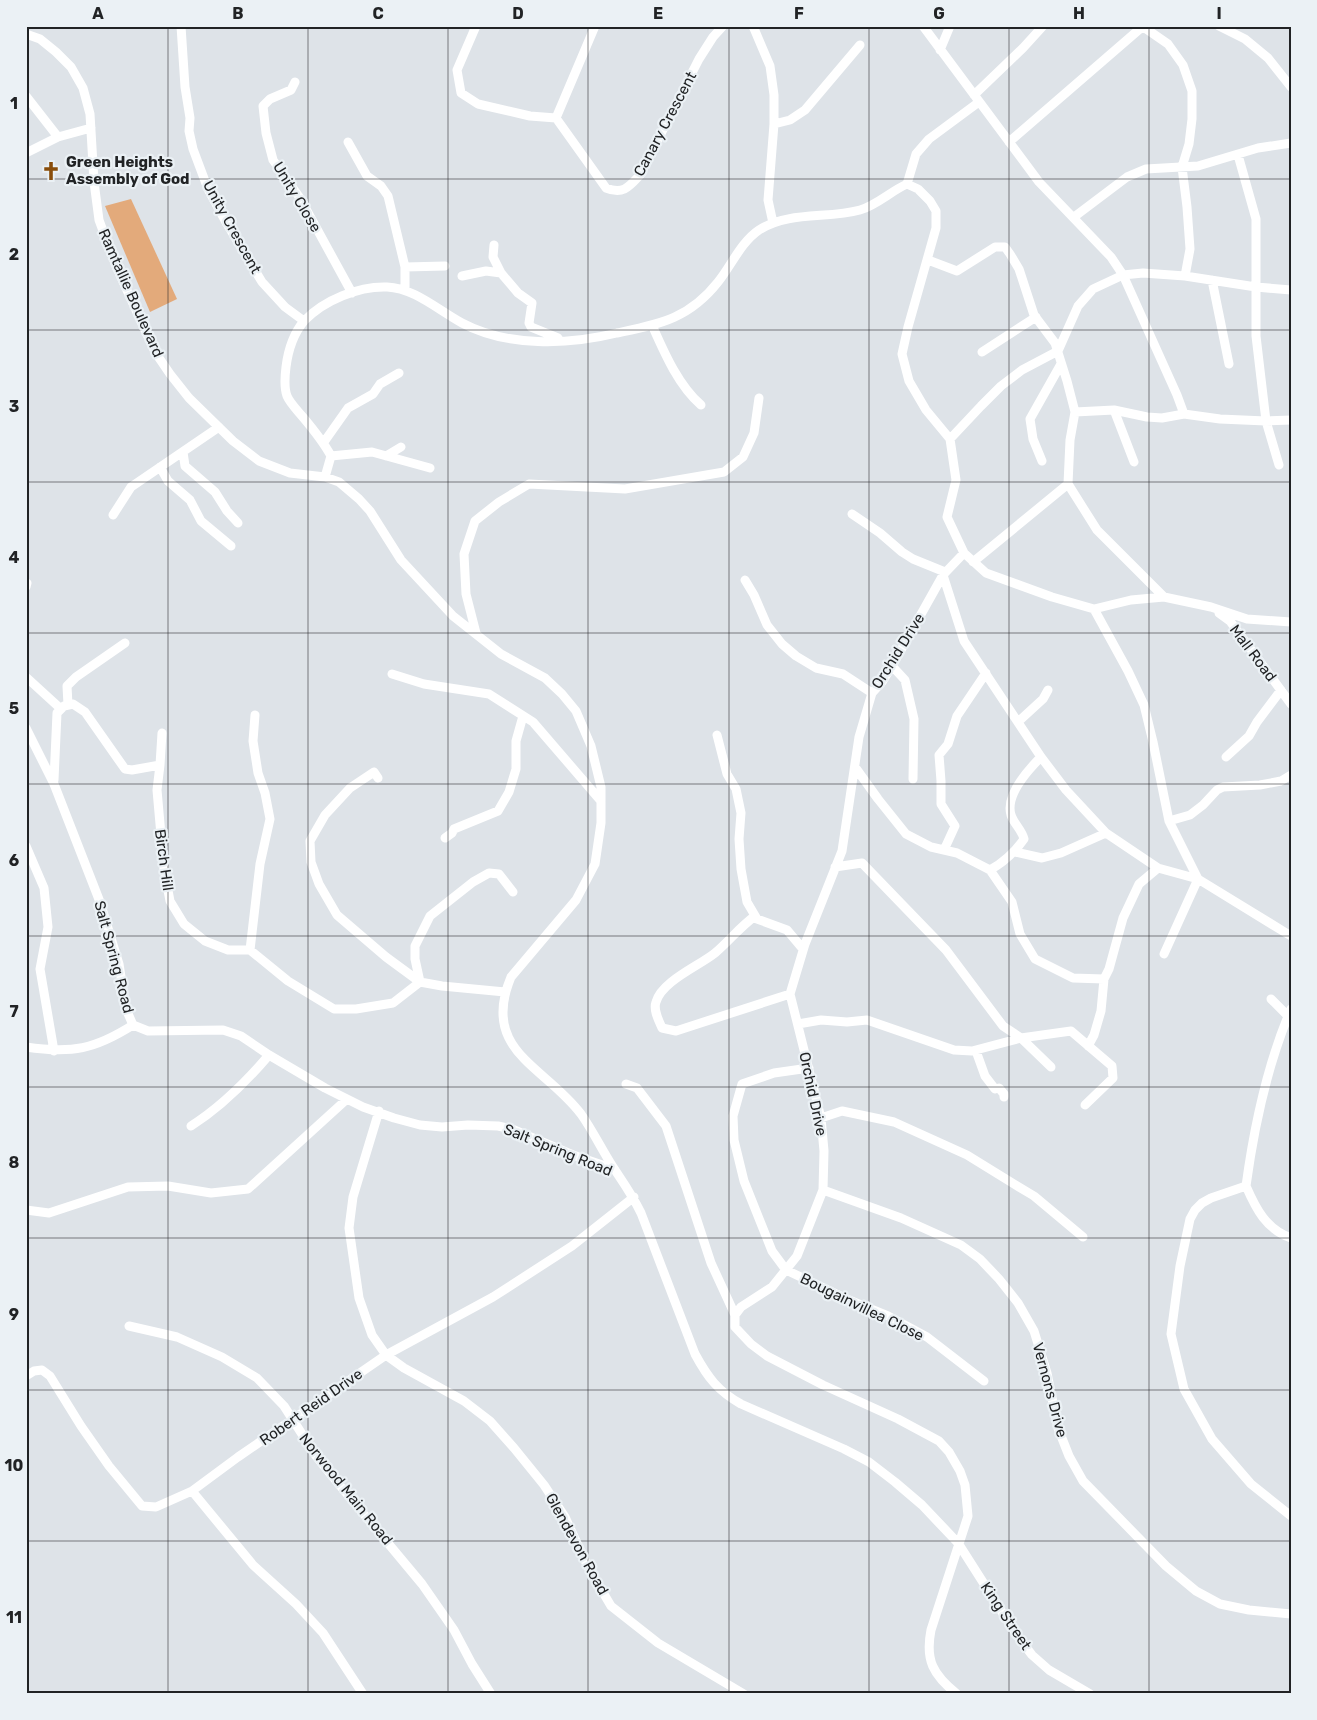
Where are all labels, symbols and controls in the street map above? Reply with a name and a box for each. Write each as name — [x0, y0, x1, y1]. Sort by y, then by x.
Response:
text: A — [92, 4, 104, 23]
text: B — [232, 4, 244, 23]
text: C — [372, 4, 384, 23]
text: D — [512, 4, 524, 23]
text: E — [653, 4, 663, 23]
text: F — [794, 4, 804, 23]
text: G — [933, 4, 945, 23]
text: H — [1073, 4, 1085, 23]
text: I — [1216, 4, 1222, 23]
street label: Canary Crescent — [630, 68, 700, 179]
text: 1 — [10, 94, 18, 113]
place label: Green Heights Assembly of God — [66, 153, 190, 188]
street label: Unity Close — [269, 159, 325, 235]
church icon: Green Heights Assembly of God — [40, 160, 62, 182]
street label: Unity Crescent — [199, 177, 265, 277]
street label: Ramtallie Boulevard — [95, 226, 167, 360]
text: 2 — [9, 245, 19, 264]
text: 3 — [9, 397, 19, 416]
text: 4 — [9, 548, 20, 567]
street label: Orchid Drive — [868, 610, 928, 692]
street label: Mall Road — [1226, 621, 1280, 685]
text: 5 — [9, 699, 19, 718]
street label: Birch Hill — [151, 828, 177, 892]
text: 6 — [9, 851, 19, 870]
street label: Salt Spring Road — [90, 899, 138, 1015]
text: 7 — [9, 1002, 19, 1021]
street label: Orchid Drive — [795, 1050, 831, 1138]
street label: Salt Spring Road — [501, 1120, 615, 1180]
text: 8 — [9, 1153, 20, 1172]
street label: Bougainvillea Close — [797, 1269, 927, 1345]
text: 9 — [9, 1305, 19, 1324]
street label: Vernons Drive — [1029, 1341, 1071, 1439]
street label: Robert Reid Drive — [256, 1365, 366, 1449]
street label: Norwood Main Road — [295, 1430, 397, 1548]
text: 10 — [5, 1456, 24, 1475]
street label: Glendevon Road — [542, 1490, 612, 1598]
street label: King Street — [977, 1579, 1035, 1653]
text: 11 — [6, 1608, 22, 1627]

